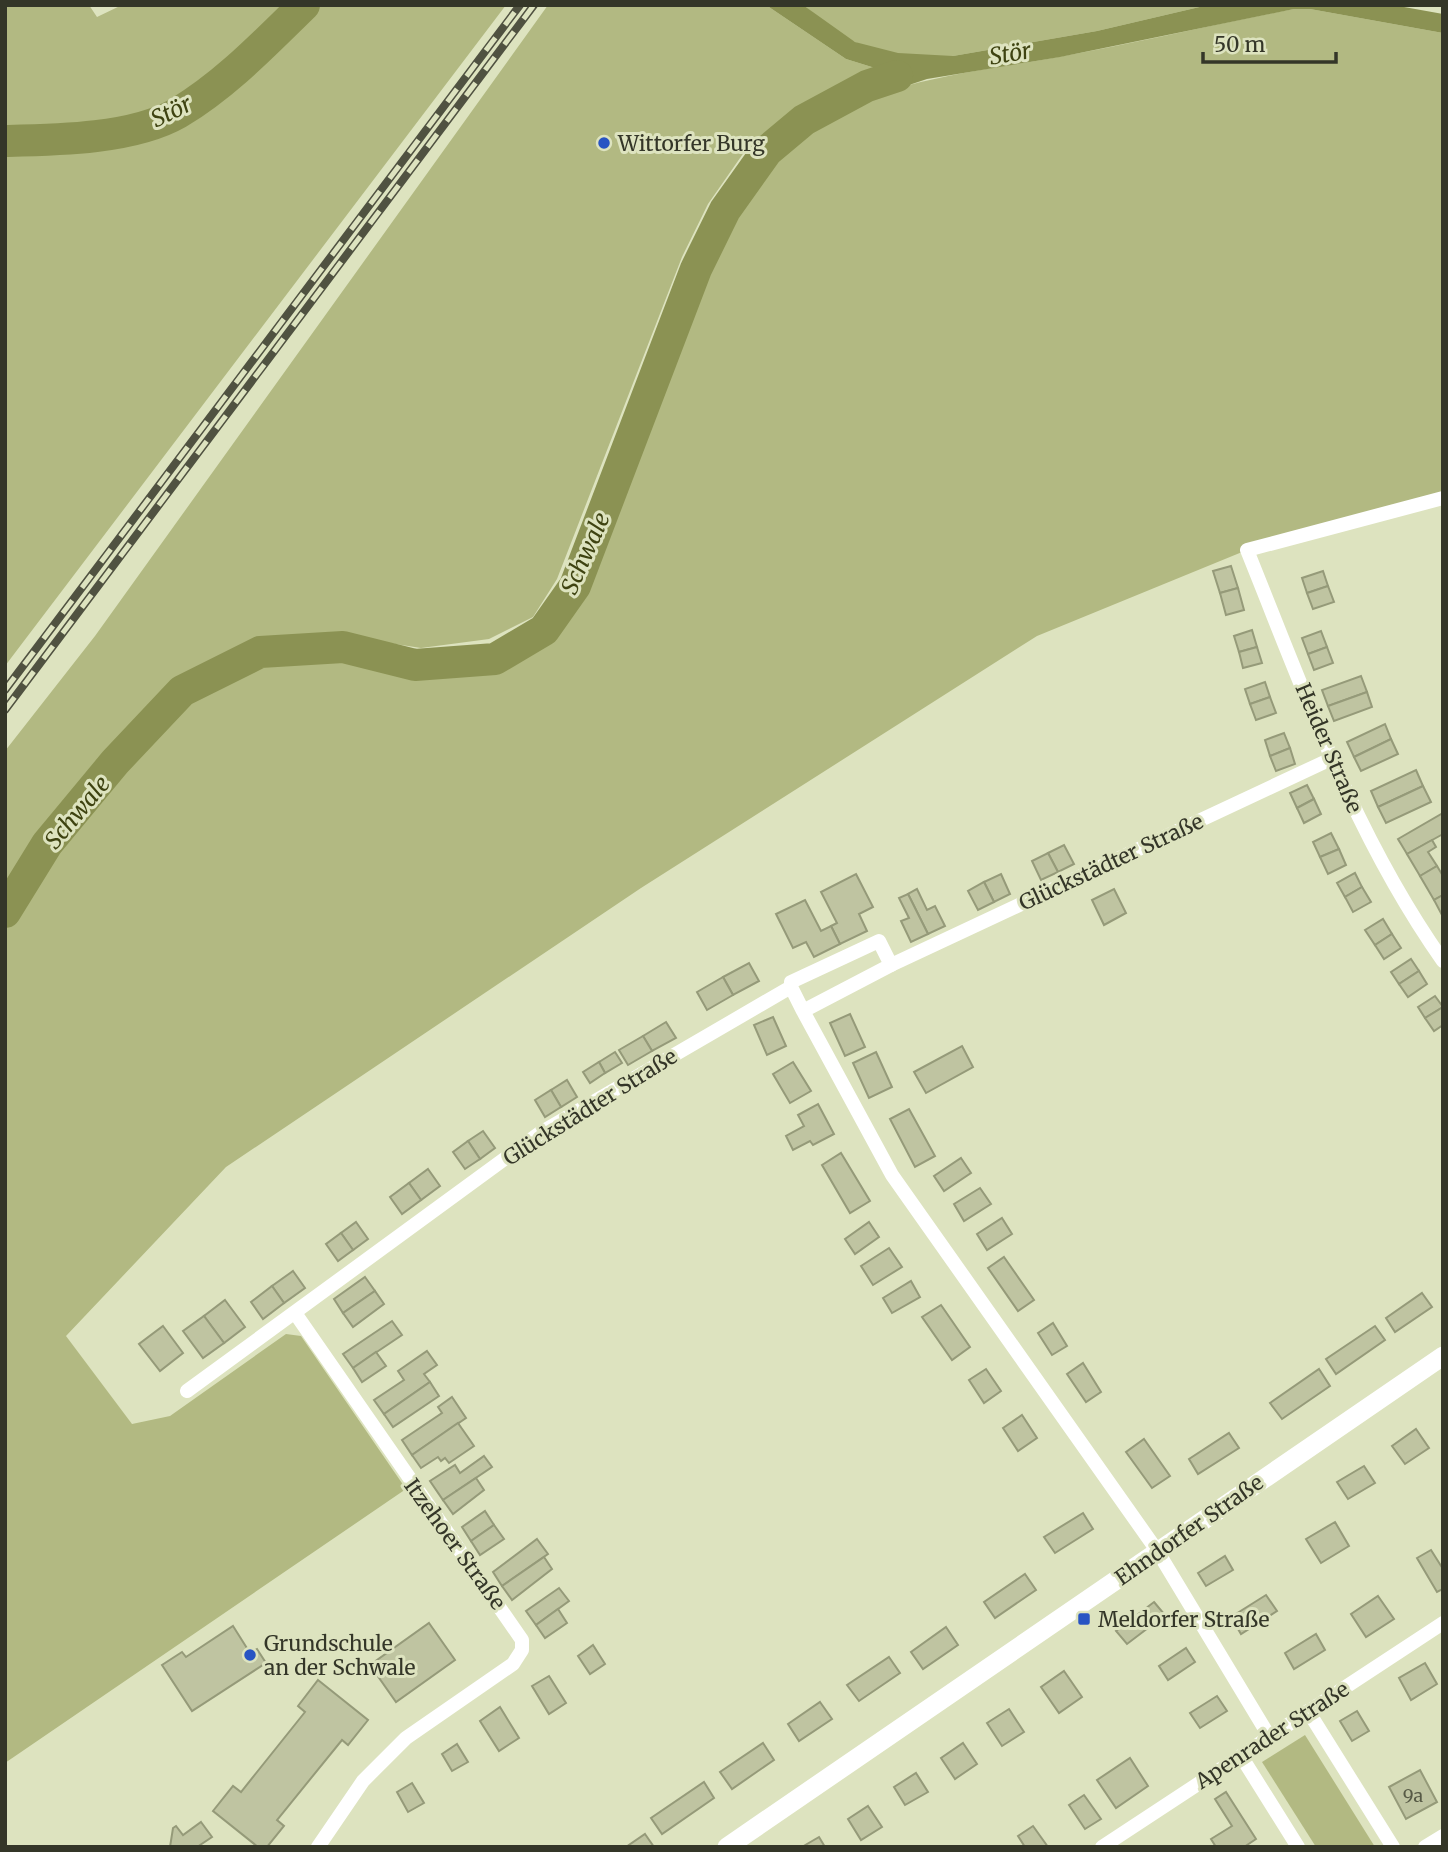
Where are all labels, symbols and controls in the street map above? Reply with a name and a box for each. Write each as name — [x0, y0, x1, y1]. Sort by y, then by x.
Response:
scale bar — [1203, 21, 1336, 65]
text: 50 m — [1214, 31, 1265, 58]
water label: Stör — [987, 35, 1034, 71]
water label: Stör — [146, 88, 197, 133]
place label: Wittorfer Burg — [617, 130, 765, 157]
marker: Wittorfer Burg — [596, 135, 612, 151]
water label: Schwale — [554, 508, 616, 598]
street label: Heider Straße — [1290, 679, 1368, 817]
water label: Schwale — [38, 770, 116, 854]
street label: Glückstädter Straße — [1015, 807, 1207, 917]
street label: Glückstädter Straße — [498, 1043, 682, 1171]
street label: Ehndorfer Straße — [1110, 1469, 1268, 1591]
street label: Itzehoer Straße — [398, 1473, 512, 1615]
place label: Meldorfer Straße — [1098, 1606, 1270, 1633]
marker: Meldorfer Straße — [1076, 1611, 1092, 1627]
place label: Grundschule an der Schwale — [264, 1630, 415, 1681]
marker: Grundschule an der Schwale — [242, 1647, 258, 1663]
street label: Apenrader Straße — [1189, 1675, 1354, 1795]
house number: 9a — [1403, 1784, 1424, 1807]

